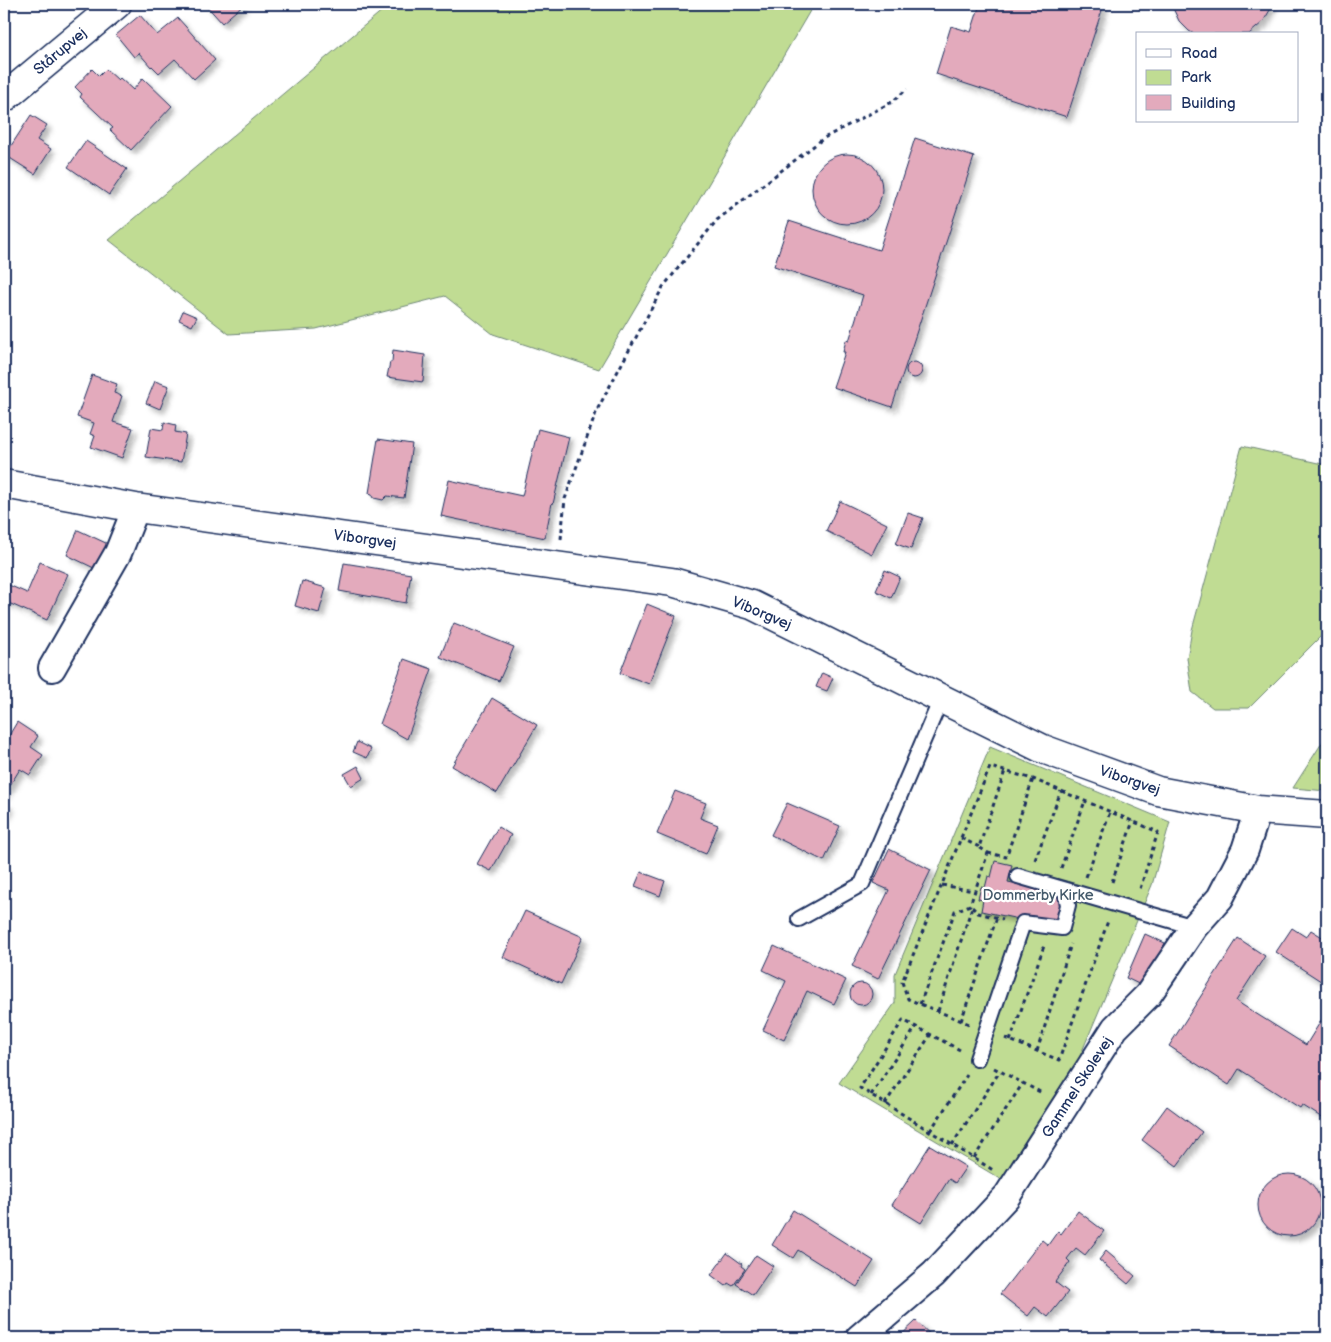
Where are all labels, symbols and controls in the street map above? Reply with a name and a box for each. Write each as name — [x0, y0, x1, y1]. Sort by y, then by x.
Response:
street label: Stårupvej — [30, 24, 91, 79]
legend — [1136, 32, 1298, 122]
text: Road — [1181, 44, 1217, 63]
text: Park — [1181, 68, 1212, 87]
text: Building — [1181, 94, 1236, 113]
street label: Viborgvej — [332, 526, 397, 553]
street label: Viborgvej — [729, 592, 795, 635]
street label: Viborgvej — [1097, 761, 1163, 800]
park label: Dommerby Kirke — [982, 886, 1094, 905]
street label: Gammel Skolevej — [1038, 1033, 1117, 1141]

